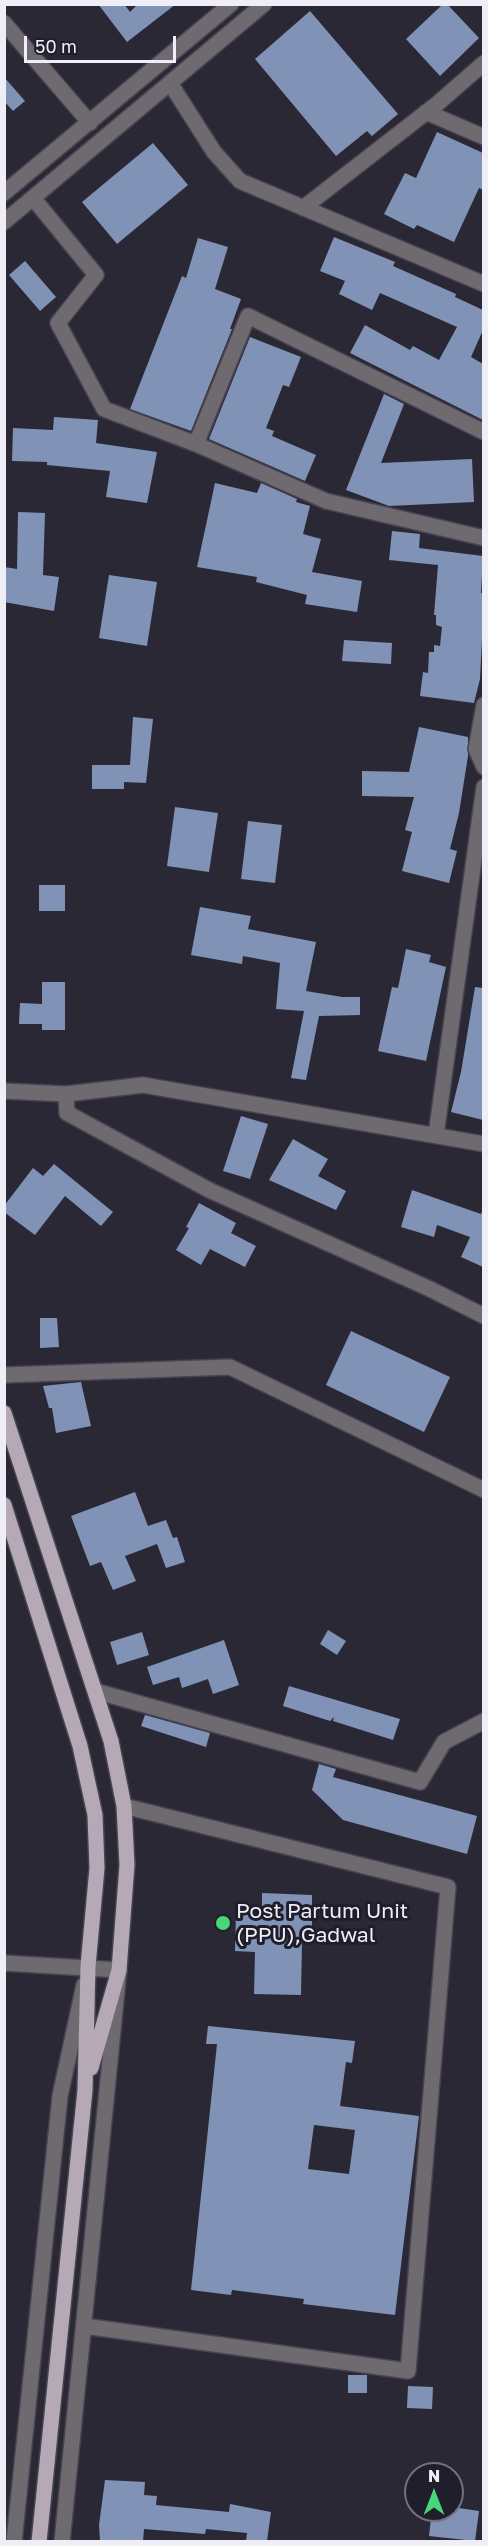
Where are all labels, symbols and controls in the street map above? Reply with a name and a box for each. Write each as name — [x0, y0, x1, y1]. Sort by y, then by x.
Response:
scale bar — [27, 24, 178, 62]
text: 50 m — [35, 35, 77, 57]
place label: Post Partum Unit (PPU),Gadwal — [236, 1898, 408, 1948]
marker: Post Partum Unit (PPU),Gadwal — [214, 1914, 232, 1932]
north arrow — [404, 2462, 464, 2522]
text: N — [428, 2466, 440, 2486]

